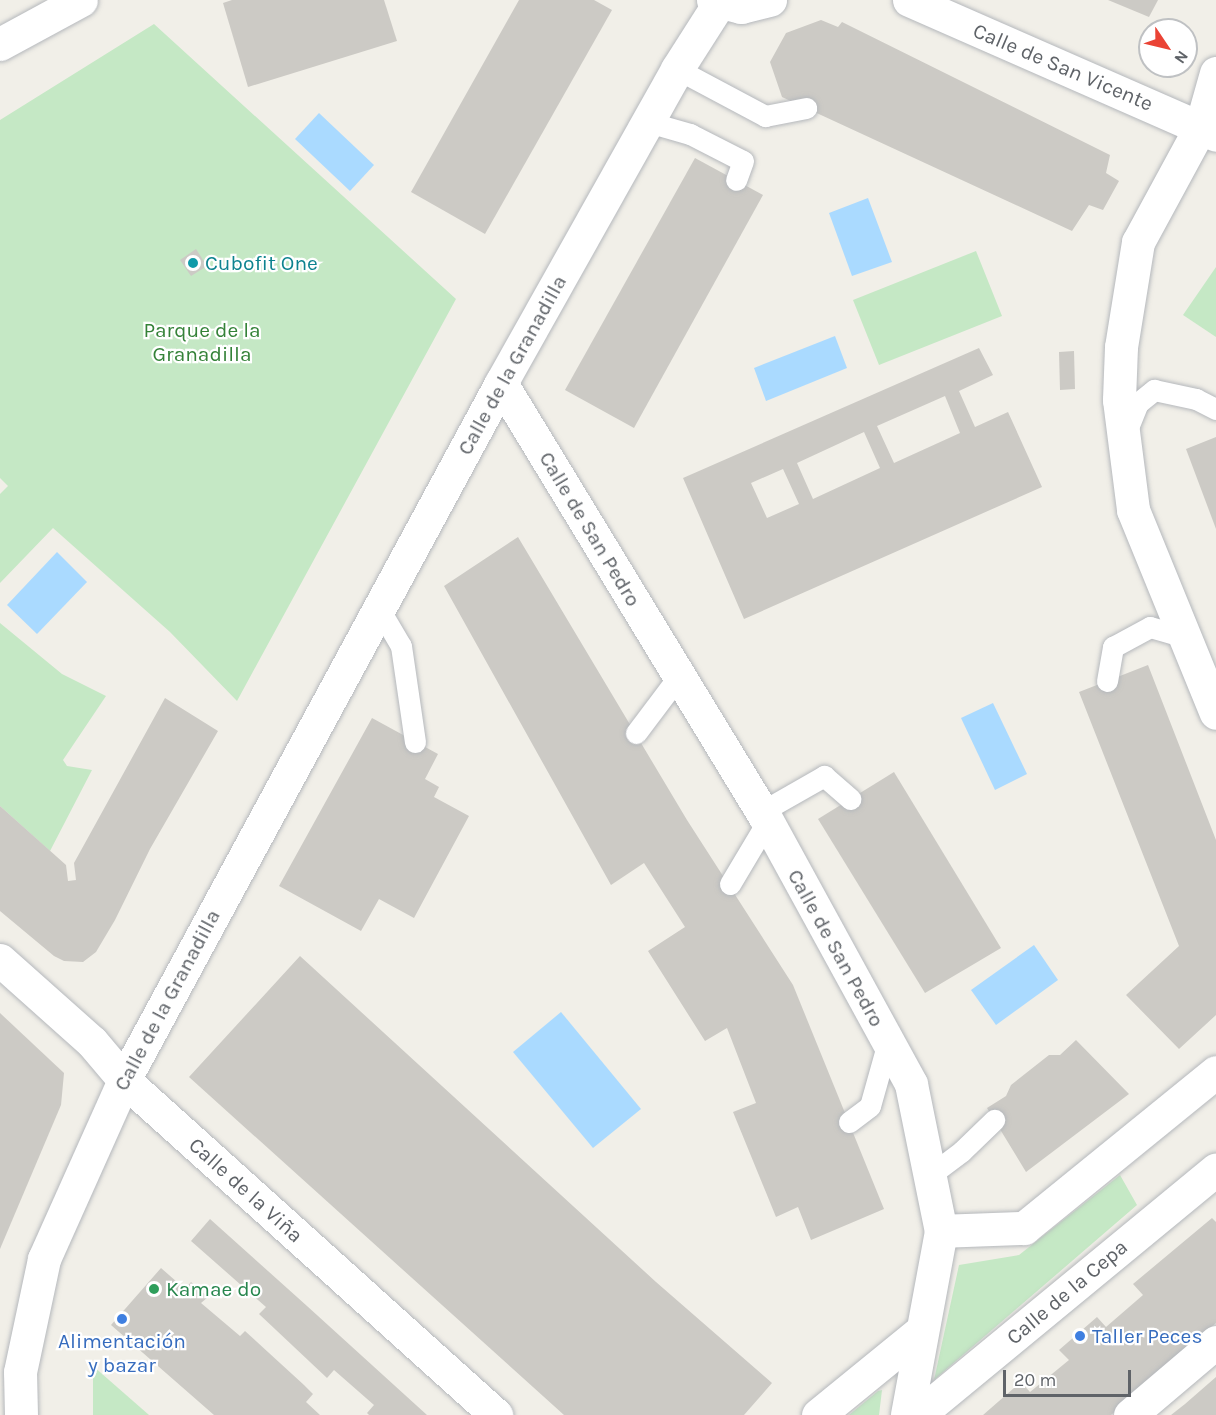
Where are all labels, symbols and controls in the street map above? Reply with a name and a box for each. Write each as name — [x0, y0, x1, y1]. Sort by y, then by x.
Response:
street label: Calle de San Vicente — [969, 18, 1157, 116]
north arrow — [1138, 18, 1198, 78]
text: N — [1170, 47, 1193, 68]
place label: Cubofit One — [205, 250, 318, 276]
marker: Cubofit One — [186, 256, 200, 270]
street label: Calle de la Granadilla — [452, 271, 572, 459]
park label: Parque de la Granadilla — [143, 317, 261, 367]
street label: Calle de San Pedro — [534, 447, 646, 611]
street label: Calle de San Pedro — [782, 865, 890, 1031]
street label: Calle de la Granadilla — [109, 905, 225, 1095]
street label: Calle de la Viña — [184, 1132, 308, 1248]
street label: Calle de la Cepa — [1001, 1234, 1133, 1350]
place label: Kamae do — [166, 1276, 261, 1302]
marker: Kamae do — [147, 1282, 161, 1296]
marker: Alimentación y bazar — [115, 1312, 129, 1326]
place label: Taller Peces — [1092, 1323, 1202, 1349]
place label: Alimentación y bazar — [58, 1328, 186, 1378]
marker: Taller Peces — [1073, 1329, 1087, 1343]
scale bar — [1006, 1358, 1134, 1396]
text: 20 m — [1014, 1369, 1056, 1391]

